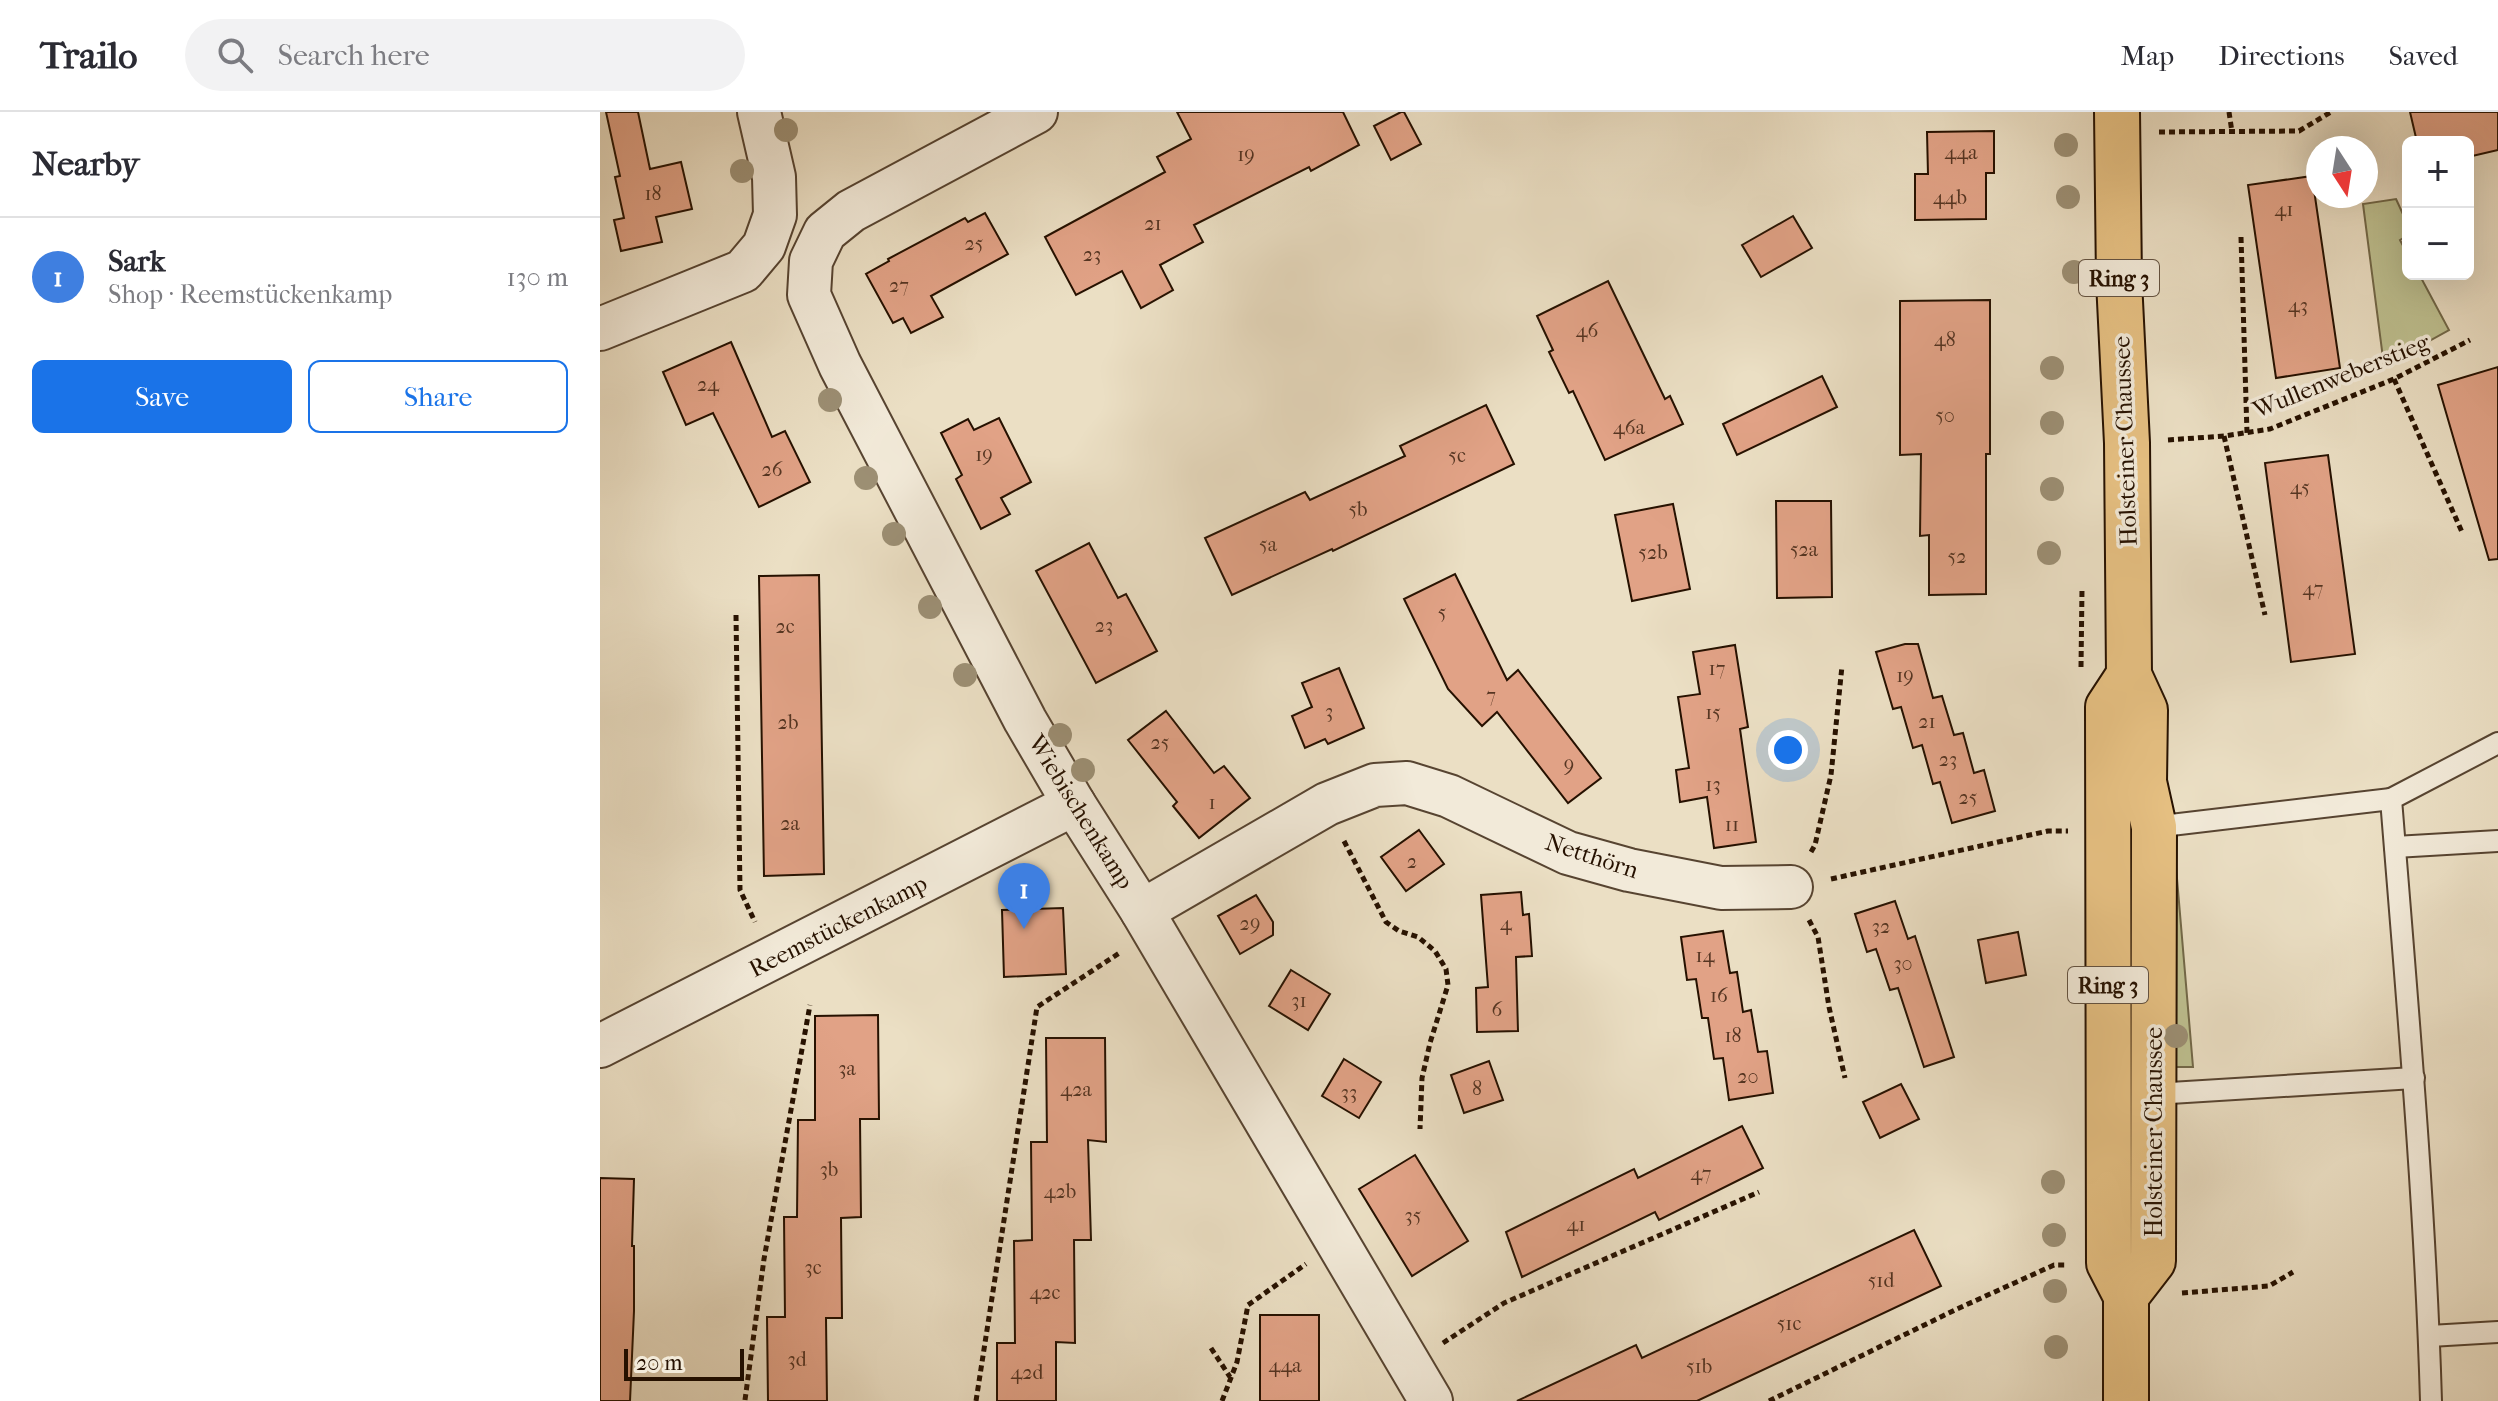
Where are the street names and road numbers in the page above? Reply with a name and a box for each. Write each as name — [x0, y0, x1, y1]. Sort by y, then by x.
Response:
road number: Ring 3 — [2079, 260, 2159, 296]
street label: Wullenweberstieg — [2248, 327, 2434, 425]
street label: Holsteiner Chaussee — [2107, 335, 2143, 547]
street label: Wiebischenkamp — [1022, 729, 1140, 894]
street label: Netthörn — [1542, 828, 1642, 884]
street label: Reemstückenkamp — [744, 869, 932, 983]
road number: Ring 3 — [2068, 967, 2148, 1003]
street label: Holsteiner Chaussee — [2140, 1027, 2168, 1237]

